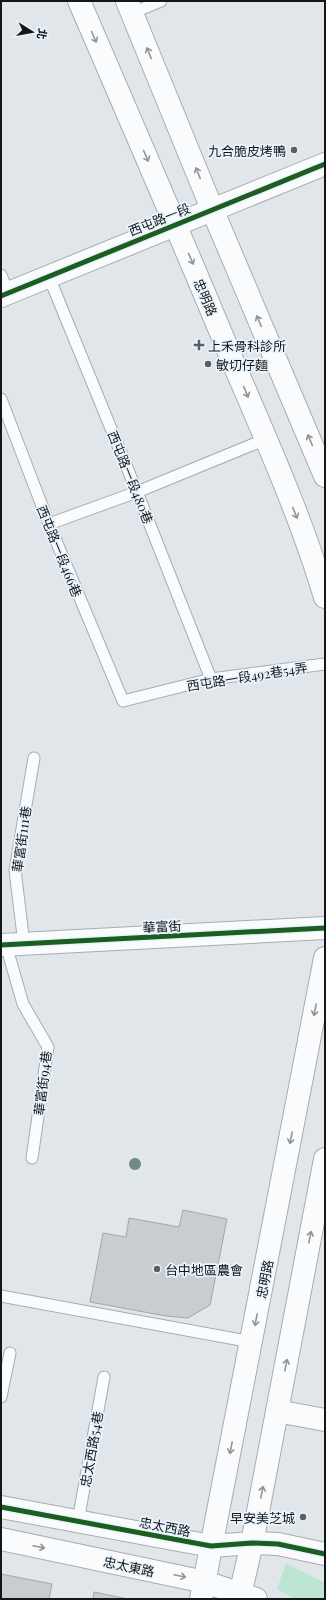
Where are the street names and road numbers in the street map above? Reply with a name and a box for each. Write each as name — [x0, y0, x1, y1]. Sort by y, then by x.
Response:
street label: 西屯路一段 — [126, 199, 192, 239]
street label: 忠明路 — [191, 276, 221, 318]
street label: 西屯路一段480巷 — [105, 428, 157, 526]
street label: 西屯路一段466巷 — [34, 502, 86, 600]
street label: 西屯路一段492巷54弄 — [185, 658, 309, 694]
street label: 華富街111巷 — [8, 805, 34, 873]
street label: 華富街 — [142, 916, 182, 936]
street label: 華富街94巷 — [30, 1050, 54, 1116]
street label: 忠明路 — [252, 1258, 276, 1300]
street label: 忠太西路54巷 — [76, 1410, 106, 1488]
street label: 忠太西路 — [138, 1513, 192, 1539]
street label: 忠太東路 — [102, 1552, 156, 1580]

